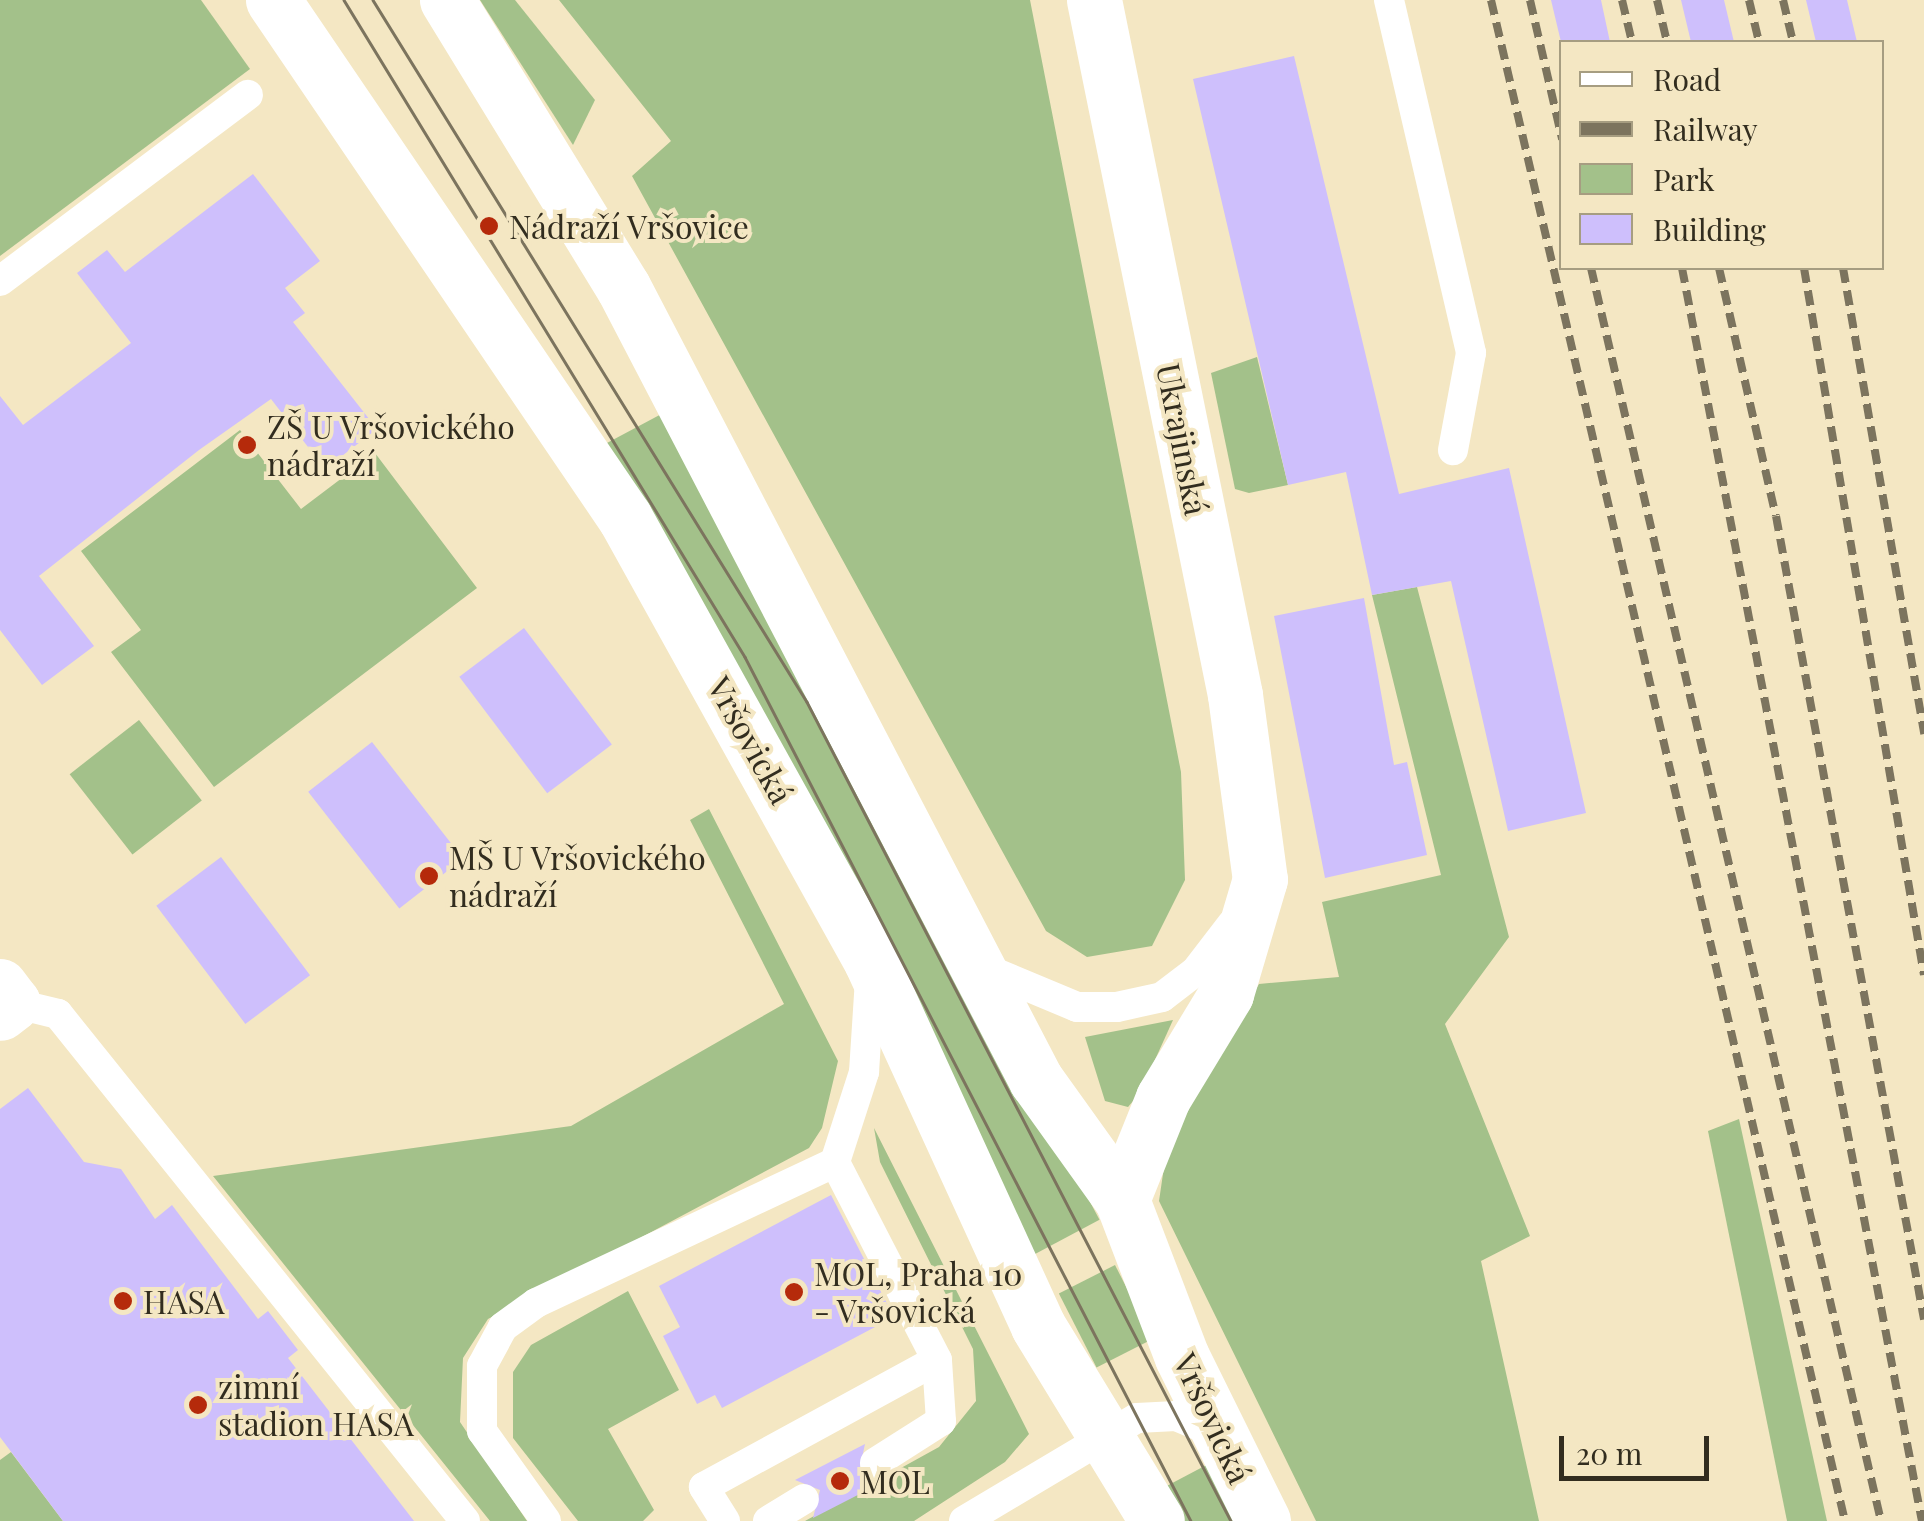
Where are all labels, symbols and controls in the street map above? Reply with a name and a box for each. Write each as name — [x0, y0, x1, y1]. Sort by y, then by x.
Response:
legend — [1559, 40, 1884, 270]
text: Road — [1653, 59, 1721, 99]
text: Railway — [1653, 109, 1758, 149]
text: Park — [1653, 159, 1715, 199]
place label: Nádraží Vršovice — [509, 207, 750, 245]
text: Building — [1653, 209, 1766, 249]
marker: Nádraží Vršovice — [478, 215, 500, 237]
street label: Ukrajinská — [1149, 360, 1217, 518]
place label: ZŠ U Vršovického nádraží — [267, 408, 516, 483]
marker: ZŠ U Vršovického nádraží — [236, 434, 258, 456]
street label: Vršovická — [701, 670, 801, 810]
place label: MŠ U Vršovického nádraží — [449, 839, 707, 914]
marker: MŠ U Vršovického nádraží — [418, 865, 440, 887]
place label: MOL, Praha 10 - Vršovická — [814, 1255, 1023, 1330]
marker: MOL, Praha 10 - Vršovická — [783, 1281, 805, 1303]
place label: HASA — [143, 1282, 225, 1320]
marker: HASA — [112, 1290, 134, 1312]
street label: Vršovická — [1166, 1347, 1260, 1489]
place label: zimní stadion HASA — [218, 1368, 414, 1443]
marker: zimní stadion HASA — [187, 1394, 209, 1416]
scale bar — [1564, 1416, 1714, 1478]
text: 20 m — [1576, 1433, 1642, 1473]
place label: MOL — [860, 1462, 930, 1500]
marker: MOL — [829, 1470, 851, 1492]

